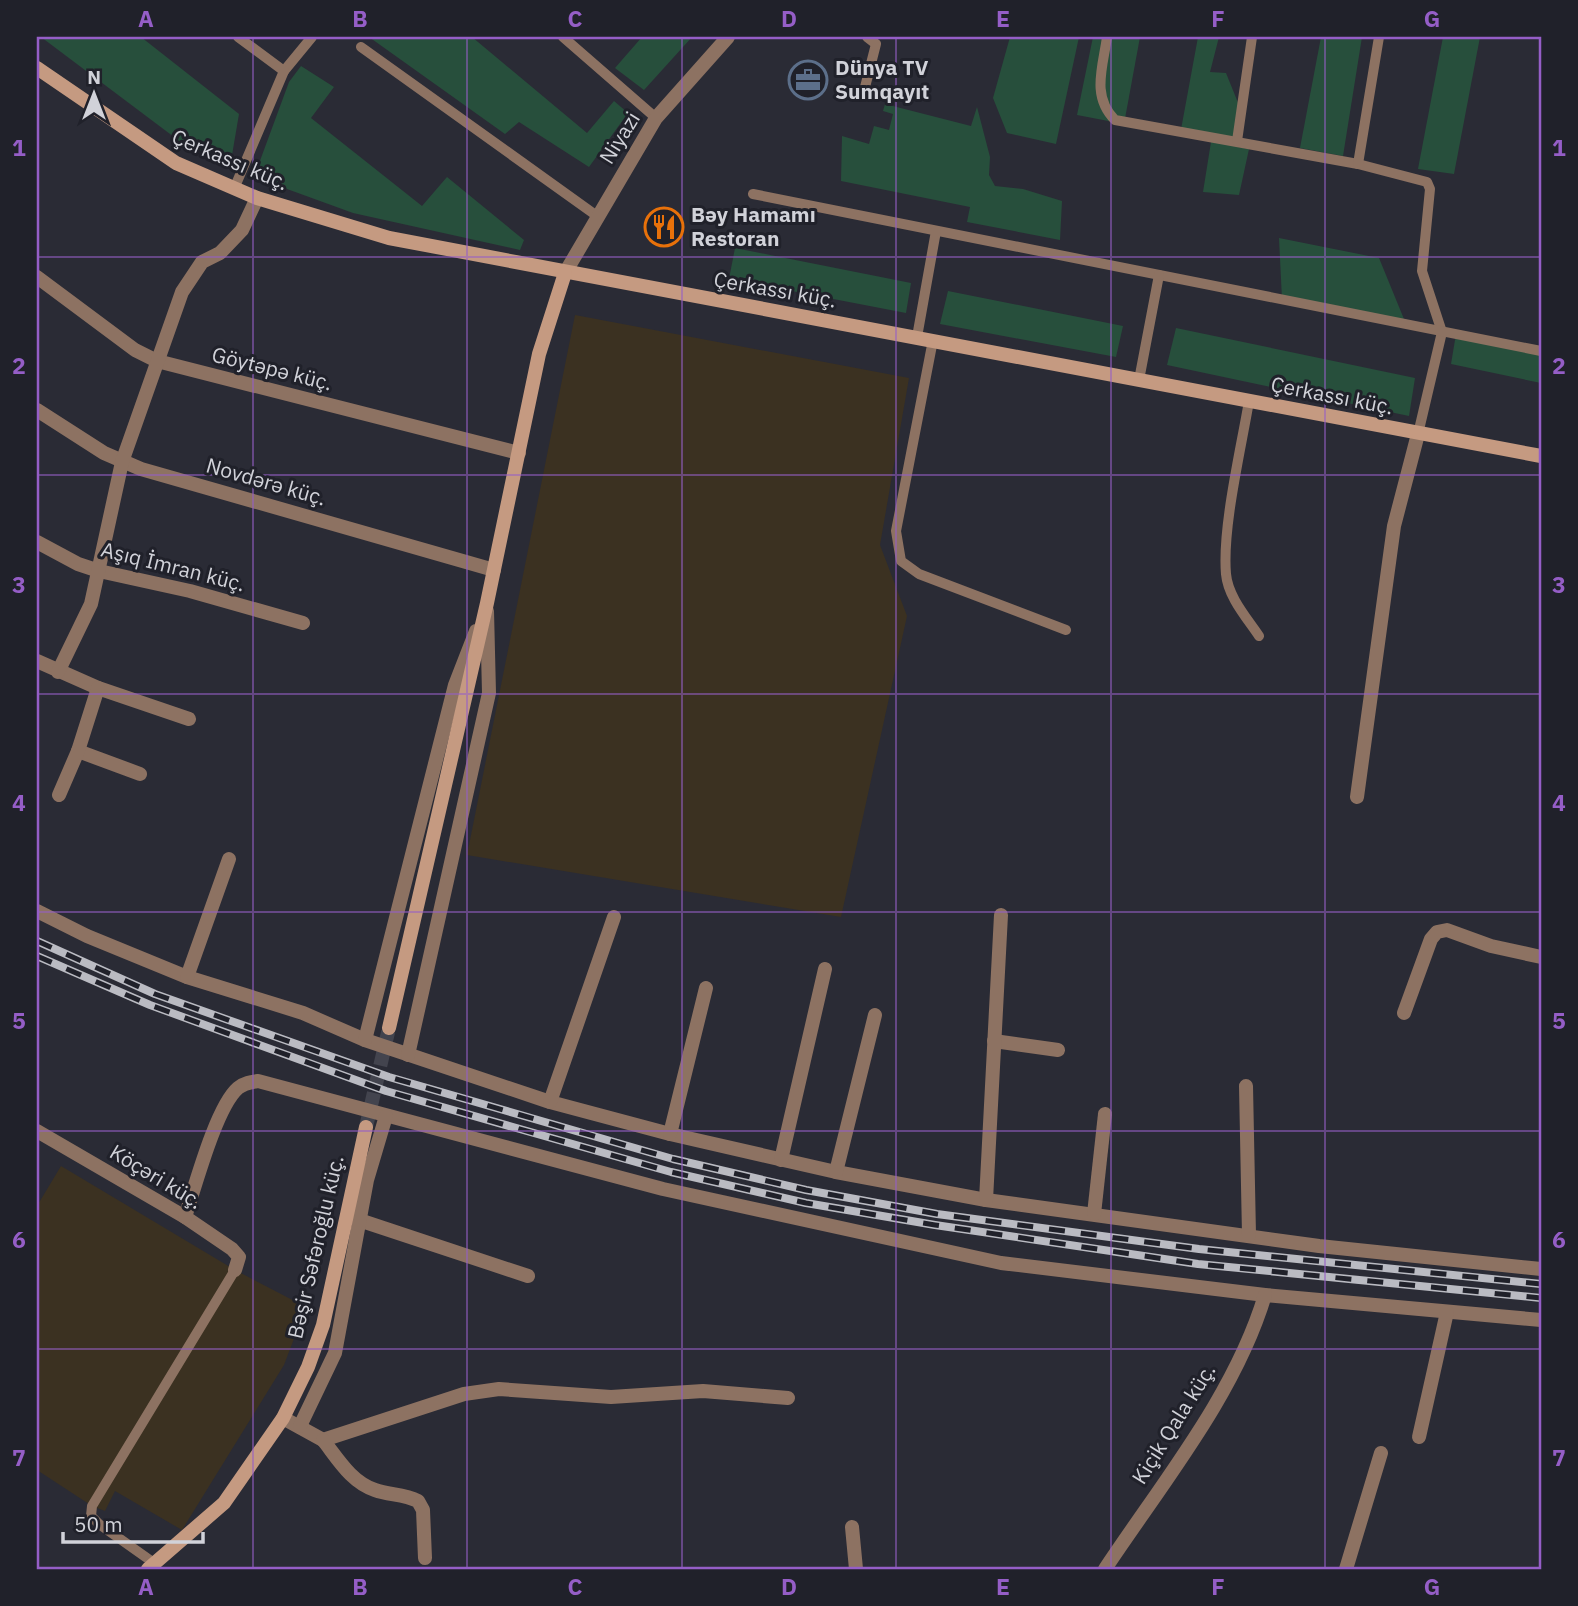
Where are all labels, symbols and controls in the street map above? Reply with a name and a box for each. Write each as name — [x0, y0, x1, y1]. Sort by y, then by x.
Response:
text: A — [138, 3, 154, 33]
text: B — [352, 3, 368, 33]
text: C — [568, 3, 583, 33]
text: D — [781, 3, 797, 33]
text: E — [996, 3, 1010, 33]
text: F — [1211, 3, 1225, 33]
text: G — [1424, 3, 1440, 33]
place label: Dünya TV Sumqayıt — [835, 53, 929, 105]
office icon: Dünya TV Sumqayıt — [787, 59, 829, 101]
north arrow — [60, 60, 130, 130]
text: N — [87, 65, 101, 89]
street label: Niyazi — [592, 106, 646, 169]
street label: Çerkassı küç. — [168, 122, 293, 196]
text: 1 — [12, 132, 26, 162]
text: 1 — [1552, 132, 1566, 162]
place label: Bәy Hamamı Restoran — [691, 200, 816, 252]
restaurant icon: Bәy Hamamı Restoran — [643, 206, 685, 248]
street label: Çerkassı küç. — [712, 264, 839, 314]
street label: Göytəpə küç. — [209, 340, 335, 397]
text: 2 — [12, 350, 26, 380]
text: 2 — [1552, 350, 1566, 380]
street label: Çerkassı küç. — [1269, 369, 1396, 421]
street label: Novdərə küç. — [203, 451, 329, 512]
street label: Aşıq İmran küç. — [98, 535, 248, 597]
text: 3 — [12, 569, 26, 599]
text: 3 — [1552, 569, 1566, 599]
text: 4 — [12, 787, 26, 817]
text: 4 — [1552, 787, 1566, 817]
text: 5 — [12, 1005, 26, 1035]
text: 5 — [1552, 1005, 1566, 1035]
street label: Köçəri küç. — [105, 1137, 208, 1215]
street label: Bəşir Səfəroğlu küç. — [280, 1152, 350, 1341]
text: 6 — [12, 1224, 26, 1254]
text: 6 — [1552, 1224, 1566, 1254]
street label: Kiçik Qala küç. — [1125, 1358, 1221, 1489]
text: 7 — [12, 1442, 26, 1472]
text: 7 — [1552, 1442, 1566, 1472]
scale bar — [63, 1501, 203, 1545]
text: 50 m — [74, 1510, 123, 1538]
text: A — [138, 1571, 154, 1601]
text: B — [352, 1571, 368, 1601]
text: C — [568, 1571, 583, 1601]
text: D — [781, 1571, 797, 1601]
text: E — [996, 1571, 1010, 1601]
text: F — [1211, 1571, 1225, 1601]
text: G — [1424, 1571, 1440, 1601]

